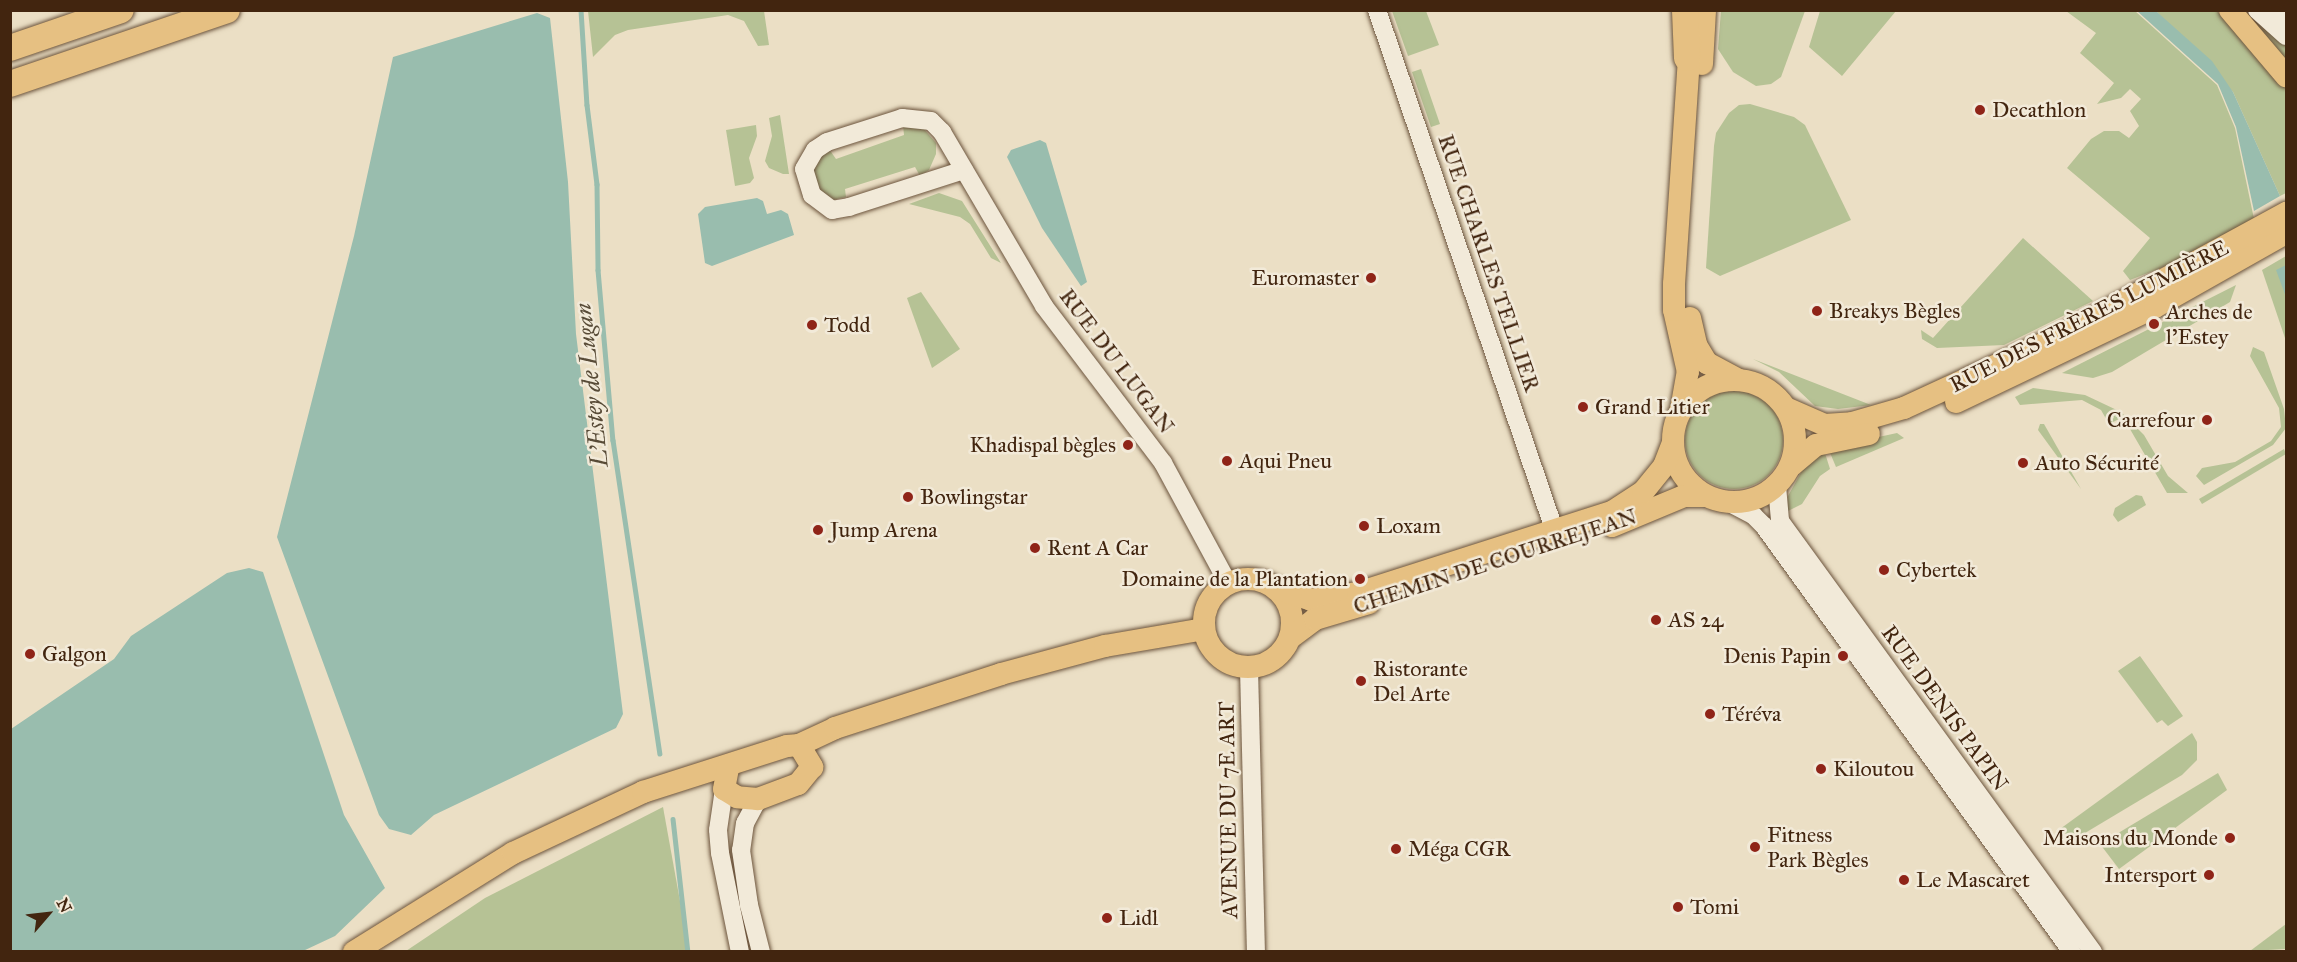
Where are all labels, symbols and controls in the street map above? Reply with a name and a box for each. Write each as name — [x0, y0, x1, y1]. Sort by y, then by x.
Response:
place label: Decathlon — [1992, 97, 2086, 123]
marker: Decathlon — [1973, 103, 1987, 117]
street label: RUE CHARLES TELLIER — [1433, 131, 1545, 395]
street label: RUE DES FRÈRES LUMIÈRE — [1945, 234, 2233, 398]
place label: Euromaster — [1251, 265, 1359, 291]
marker: Euromaster — [1364, 271, 1378, 285]
street label: RUE DU LUGAN — [1054, 283, 1180, 439]
place label: Breakys Bègles — [1829, 298, 1960, 324]
place label: Arches de l'Estey — [2166, 298, 2253, 350]
water label: L'Estey de Lugan — [569, 302, 615, 468]
marker: Breakys Bègles — [1810, 304, 1824, 318]
place label: Todd — [824, 312, 871, 338]
marker: Arches de l'Estey — [2147, 317, 2161, 331]
marker: Todd — [805, 318, 819, 332]
place label: Grand Litier — [1595, 394, 1710, 420]
marker: Grand Litier — [1576, 400, 1590, 414]
place label: Carrefour — [2107, 407, 2195, 433]
marker: Carrefour — [2200, 413, 2214, 427]
place label: Khadispal bègles — [970, 432, 1116, 458]
marker: Khadispal bègles — [1121, 438, 1135, 452]
place label: Aqui Pneu — [1239, 448, 1332, 474]
place label: Auto Sécurité — [2035, 450, 2159, 476]
marker: Aqui Pneu — [1220, 454, 1234, 468]
marker: Auto Sécurité — [2016, 456, 2030, 470]
place label: Bowlingstar — [920, 484, 1028, 510]
marker: Bowlingstar — [901, 490, 915, 504]
street label: CHEMIN DE COURREJEAN — [1350, 503, 1640, 619]
place label: Loxam — [1376, 513, 1441, 539]
place label: Jump Arena — [830, 517, 938, 543]
marker: Loxam — [1357, 519, 1371, 533]
marker: Jump Arena — [811, 523, 825, 537]
place label: Rent A Car — [1047, 535, 1148, 561]
marker: Rent A Car — [1028, 541, 1042, 555]
place label: Cybertek — [1896, 557, 1976, 583]
marker: Cybertek — [1877, 563, 1891, 577]
place label: Domaine de la Plantation — [1121, 566, 1348, 592]
marker: Domaine de la Plantation — [1353, 572, 1367, 586]
place label: AS 24 — [1668, 607, 1723, 633]
marker: AS 24 — [1649, 613, 1663, 627]
street label: RUE DENIS PAPIN — [1876, 620, 2014, 796]
place label: Galgon — [42, 641, 107, 667]
place label: Denis Papin — [1723, 643, 1831, 669]
marker: Galgon — [23, 647, 37, 661]
marker: Denis Papin — [1836, 649, 1850, 663]
place label: Ristorante Del Arte — [1373, 655, 1468, 706]
marker: Ristorante Del Arte — [1354, 674, 1368, 688]
street label: AVENUE DU 7E ART — [1213, 701, 1243, 919]
place label: Téréva — [1722, 701, 1781, 727]
marker: Téréva — [1703, 707, 1717, 721]
place label: Kiloutou — [1833, 756, 1914, 782]
marker: Kiloutou — [1814, 762, 1828, 776]
place label: Fitness Park Bègles — [1767, 821, 1869, 872]
place label: Maisons du Monde — [2043, 825, 2218, 851]
marker: Maisons du Monde — [2223, 831, 2237, 845]
place label: Méga CGR — [1408, 836, 1510, 862]
marker: Fitness Park Bègles — [1748, 840, 1762, 854]
marker: Méga CGR — [1389, 842, 1403, 856]
place label: Intersport — [2104, 862, 2197, 888]
place label: Le Mascaret — [1916, 867, 2030, 893]
marker: Intersport — [2202, 868, 2216, 882]
marker: Le Mascaret — [1897, 873, 1911, 887]
north arrow — [18, 884, 78, 944]
place label: Tomi — [1690, 894, 1739, 920]
text: N — [53, 895, 76, 916]
marker: Tomi — [1671, 900, 1685, 914]
place label: Lidl — [1119, 905, 1158, 931]
marker: Lidl — [1100, 911, 1114, 925]

